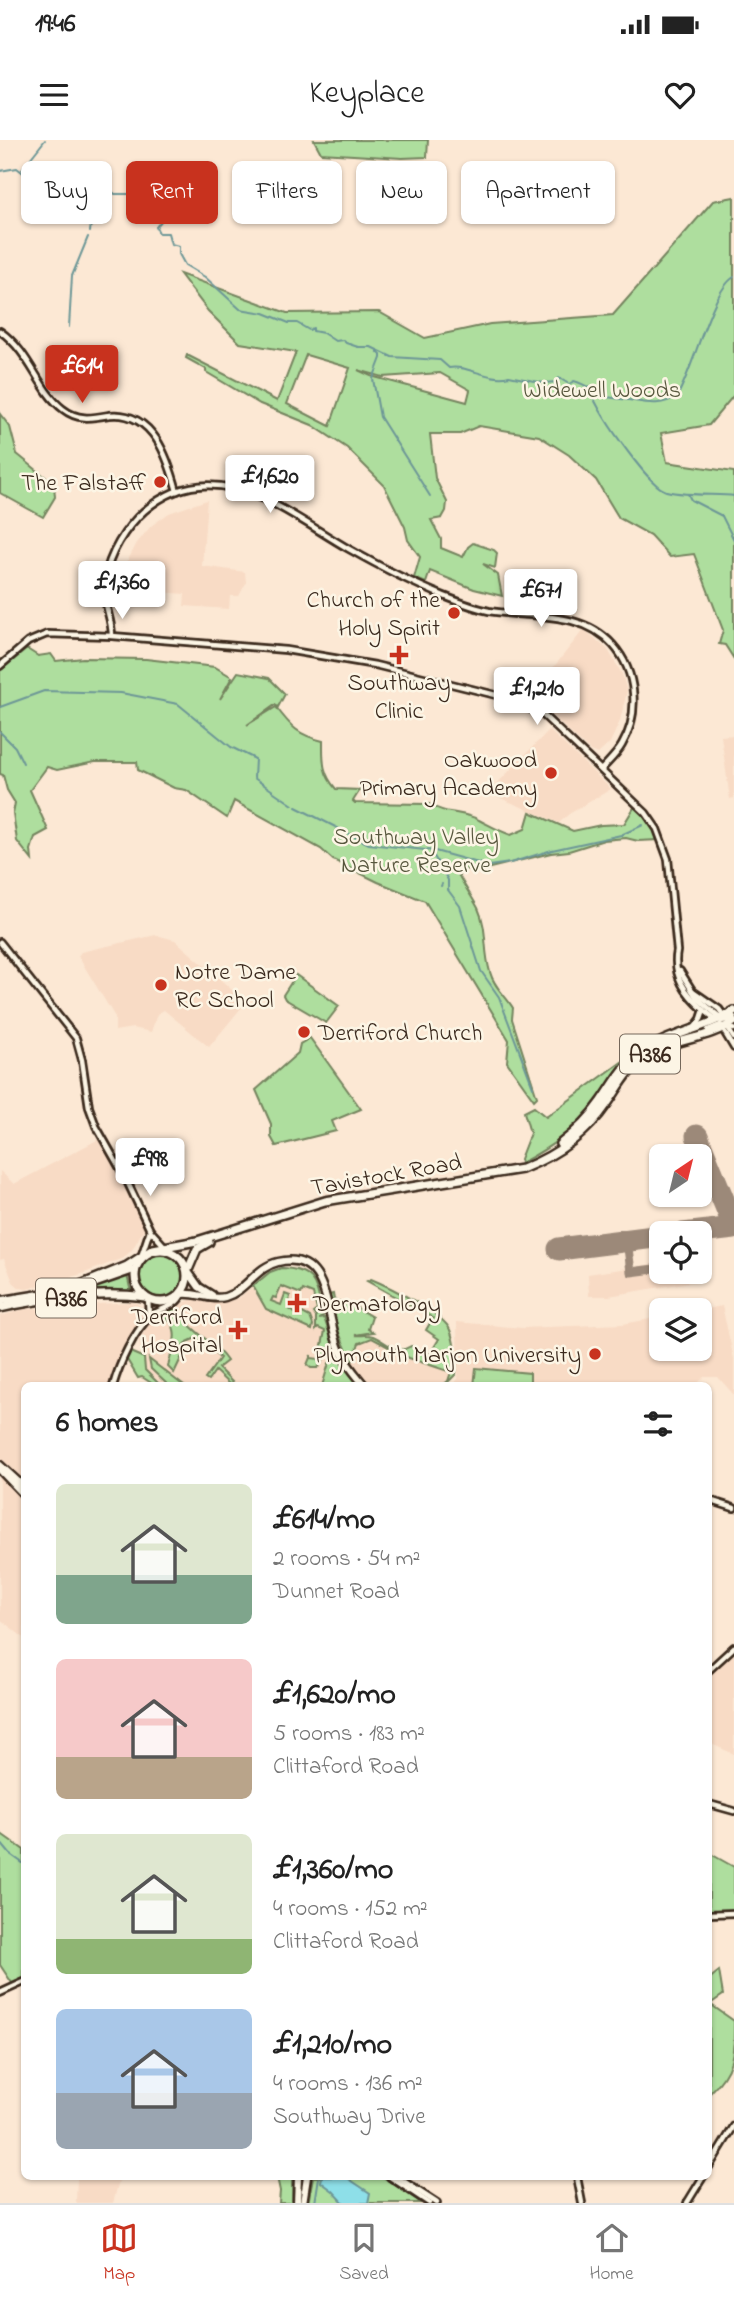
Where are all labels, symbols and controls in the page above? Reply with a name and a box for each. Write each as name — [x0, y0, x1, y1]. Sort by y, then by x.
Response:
text: 19:46 — [35, 6, 75, 44]
text: Keyplace — [309, 71, 425, 118]
icon: menu — [35, 76, 73, 114]
icon: heart — [661, 76, 699, 114]
chip: Buy — [21, 161, 112, 224]
chip: Rent — [126, 161, 218, 224]
chip: Filters — [232, 161, 342, 224]
chip: New — [356, 161, 447, 224]
chip: Apartment — [461, 161, 615, 224]
pin: £614 — [41, 345, 123, 405]
text: £614 — [61, 351, 103, 384]
park label: Widewell Woods — [523, 374, 681, 409]
pin: £1,620 — [213, 456, 327, 515]
text: £1,620 — [241, 461, 299, 494]
place label: The Falstaff — [21, 467, 147, 502]
marker: The Falstaff — [152, 474, 168, 490]
pin: £1,360 — [65, 561, 179, 621]
text: £1,360 — [94, 567, 150, 600]
pin: £671 — [500, 570, 582, 629]
text: £671 — [520, 575, 562, 608]
place label: Church of the Holy Spirit — [306, 584, 440, 648]
marker: Church of the Holy Spirit — [446, 605, 462, 621]
marker: Southway Clinic — [389, 645, 409, 665]
place label: Southway Clinic — [347, 667, 451, 730]
pin: £1,210 — [480, 668, 594, 727]
text: £1,210 — [510, 673, 564, 706]
place label: Oakwood Primary Academy — [360, 744, 538, 808]
marker: Oakwood Primary Academy — [543, 765, 559, 781]
park label: Southway Valley Nature Reserve — [333, 821, 499, 884]
place label: Notre Dame RC School — [175, 956, 296, 1019]
marker: Notre Dame RC School — [153, 977, 169, 993]
place label: Derriford Church — [317, 1017, 482, 1052]
marker: Derriford Church — [296, 1024, 312, 1040]
road number: A386 — [620, 1034, 680, 1074]
pin: £998 — [109, 1138, 191, 1198]
text: £998 — [132, 1144, 168, 1177]
north arrow — [649, 1144, 712, 1208]
map controls — [649, 1144, 712, 1361]
street label: Tavistock Road — [308, 1146, 465, 1207]
button: locate — [649, 1221, 712, 1284]
road number: A386 — [36, 1278, 96, 1317]
place label: Dermatology — [312, 1288, 441, 1324]
marker: Dermatology — [287, 1293, 307, 1313]
button: layers — [649, 1298, 712, 1361]
place label: Derriford Hospital — [130, 1301, 223, 1364]
marker: Derriford Hospital — [228, 1320, 248, 1340]
place label: Plymouth Marjon University — [313, 1339, 581, 1375]
marker: Plymouth Marjon University — [587, 1346, 603, 1362]
text: 6 homes — [56, 1402, 159, 1446]
icon: filters — [639, 1405, 677, 1443]
text: £614/mo — [273, 1499, 375, 1543]
icon: home — [112, 1512, 196, 1596]
text: 2 rooms · 54 m² — [273, 1543, 420, 1576]
text: Dunnet Road — [273, 1576, 399, 1609]
text: £1,620/mo — [273, 1674, 396, 1718]
icon: home — [112, 1687, 196, 1771]
text: 5 rooms · 183 m² — [273, 1718, 425, 1751]
text: Clittaford Road — [273, 1751, 419, 1784]
text: £1,360/mo — [273, 1849, 393, 1893]
icon: home — [112, 1862, 196, 1946]
text: 4 rooms · 152 m² — [273, 1893, 428, 1926]
text: Clittaford Road — [273, 1926, 419, 1959]
text: £1,210/mo — [273, 2024, 392, 2068]
icon: home — [112, 2037, 196, 2121]
text: 4 rooms · 136 m² — [273, 2068, 423, 2101]
text: Southway Drive — [273, 2101, 426, 2134]
tab: Map — [100, 2219, 138, 2288]
tab: Saved — [339, 2219, 389, 2288]
tab: Home — [589, 2219, 634, 2288]

